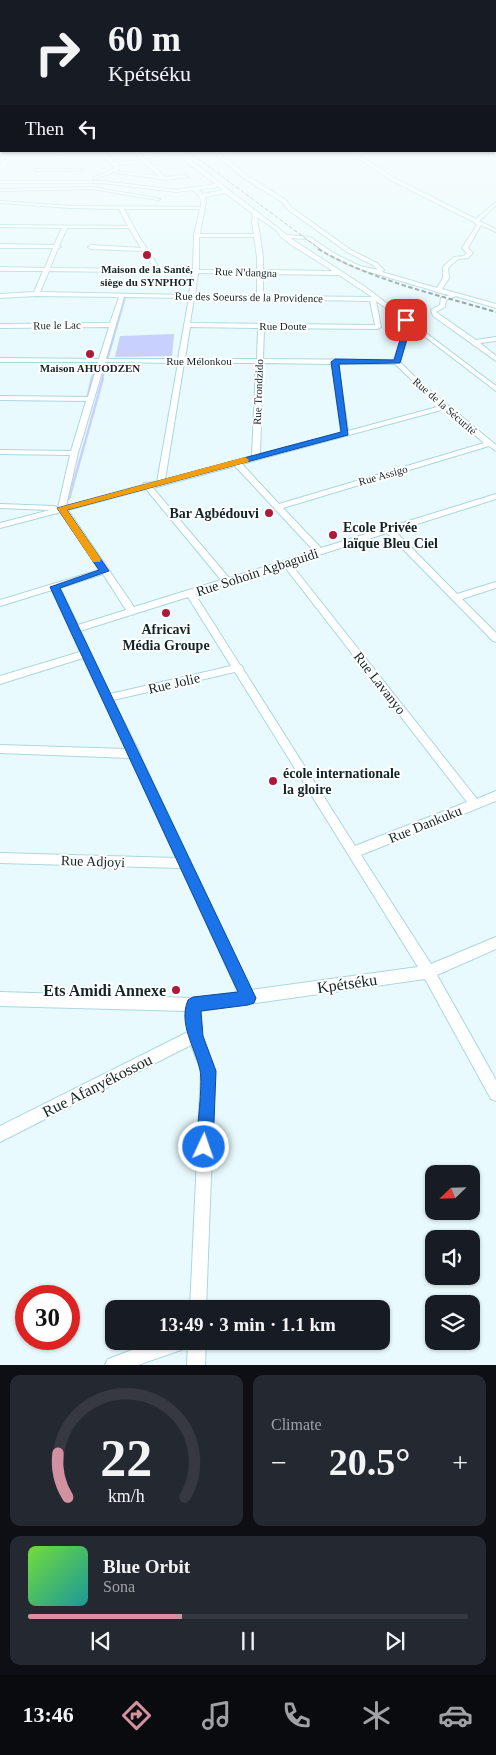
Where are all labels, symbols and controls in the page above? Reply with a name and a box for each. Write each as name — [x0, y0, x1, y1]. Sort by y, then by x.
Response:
icon: right — [25, 20, 90, 85]
text: 60 m — [108, 20, 181, 59]
text: Kpétséku — [108, 61, 191, 86]
icon: left — [74, 115, 102, 143]
text: Then — [25, 118, 64, 139]
marker: Maison de la Santé, siège du SYNPHOT — [141, 249, 153, 261]
place label: Maison de la Santé, siège du SYNPHOT — [100, 263, 194, 288]
street label: Rue N'dangna — [215, 265, 277, 279]
street label: Rue des Soeurss de la Providence — [175, 290, 323, 304]
pin — [385, 299, 427, 341]
icon: arrive — [392, 306, 420, 334]
street label: Rue le Lac — [33, 319, 81, 331]
street label: Rue Doute — [259, 320, 307, 332]
marker: Maison AHUODZEN — [84, 348, 96, 360]
street label: Rue Mélonkou — [166, 355, 232, 367]
street label: Rue Trondzido — [251, 358, 265, 425]
place label: Maison AHUODZEN — [40, 362, 140, 374]
street label: Rue de la Sécurité — [411, 375, 479, 437]
street label: Rue Assigo — [357, 462, 409, 488]
place label: Bar Agbédouvi — [169, 506, 259, 521]
marker: Bar Agbédouvi — [263, 507, 275, 519]
place label: Ecole Privée laïque Bleu Ciel — [343, 520, 438, 551]
marker: Ecole Privée laïque Bleu Ciel — [327, 529, 339, 541]
street label: Rue Sohoin Agbaguidi — [194, 546, 320, 599]
marker: Africavi Média Groupe — [160, 607, 172, 619]
place label: Africavi Média Groupe — [122, 622, 210, 653]
street label: Rue Lavanyo — [351, 649, 409, 717]
street label: Rue Jolie — [147, 670, 201, 697]
place label: école internationale la gloire — [283, 766, 400, 797]
marker: école internationale la gloire — [267, 775, 279, 787]
street label: Rue Dankuku — [387, 803, 464, 846]
street label: Rue Adjoyi — [61, 853, 125, 870]
street label: Kpétséku — [316, 971, 378, 997]
place label: Ets Amidi Annexe — [43, 982, 166, 999]
marker: Ets Amidi Annexe — [170, 984, 182, 996]
street label: Rue Afanyékossou — [40, 1051, 155, 1121]
position arrow — [177, 1120, 229, 1172]
north arrow — [425, 1165, 480, 1220]
map controls — [425, 1165, 480, 1350]
button: sound — [425, 1230, 480, 1285]
speed limit sign: 30 — [15, 1285, 80, 1350]
button: layers — [425, 1295, 480, 1350]
text: 13:49 · 3 min · 1.1 km — [159, 1314, 336, 1335]
text: Climate — [271, 1416, 322, 1433]
text: 22 — [101, 1430, 153, 1487]
text: 20.5° — [329, 1441, 410, 1483]
text: − — [271, 1447, 287, 1478]
text: + — [452, 1447, 468, 1478]
text: km/h — [108, 1486, 145, 1506]
text: Blue Orbit — [103, 1556, 190, 1577]
text: Sona — [103, 1578, 135, 1595]
icon: previous — [87, 1627, 115, 1655]
icon: pause — [234, 1627, 262, 1655]
icon: next — [381, 1627, 409, 1655]
icon: directions — [119, 1698, 154, 1733]
icon: music — [199, 1698, 234, 1733]
icon: phone — [279, 1698, 314, 1733]
icon: climate — [359, 1698, 394, 1733]
icon: car — [438, 1698, 473, 1733]
text: 13:46 — [22, 1702, 74, 1727]

